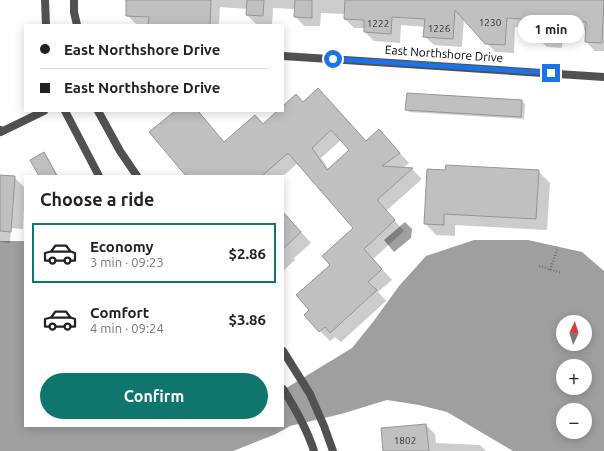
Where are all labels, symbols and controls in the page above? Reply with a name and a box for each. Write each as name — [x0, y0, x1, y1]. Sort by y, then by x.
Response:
callout: 1 min — [518, 15, 584, 43]
house number: 1230 — [479, 17, 502, 28]
house number: 1222 — [367, 18, 389, 29]
text: 1 min — [535, 22, 567, 36]
house number: 1226 — [428, 23, 451, 34]
text: East Northshore Drive — [64, 41, 220, 58]
street label: East Northshore Drive — [384, 43, 504, 64]
route start — [324, 50, 342, 68]
route end — [542, 64, 560, 82]
text: East Northshore Drive — [64, 79, 220, 96]
text: Choose a ride — [40, 189, 154, 209]
icon: car — [42, 235, 78, 271]
text: Economy — [90, 238, 154, 255]
text: $2.86 — [228, 245, 266, 262]
text: 3 min · 09:23 — [90, 255, 164, 269]
icon: car — [42, 301, 78, 337]
text: Comfort — [90, 304, 149, 321]
text: $3.86 — [228, 311, 266, 328]
north arrow — [556, 315, 592, 351]
map controls — [556, 315, 592, 439]
text: 4 min · 09:24 — [90, 321, 164, 335]
button: + — [556, 359, 592, 395]
button: Confirm — [40, 373, 268, 419]
button: − — [556, 403, 592, 439]
house number: 1802 — [394, 435, 416, 446]

